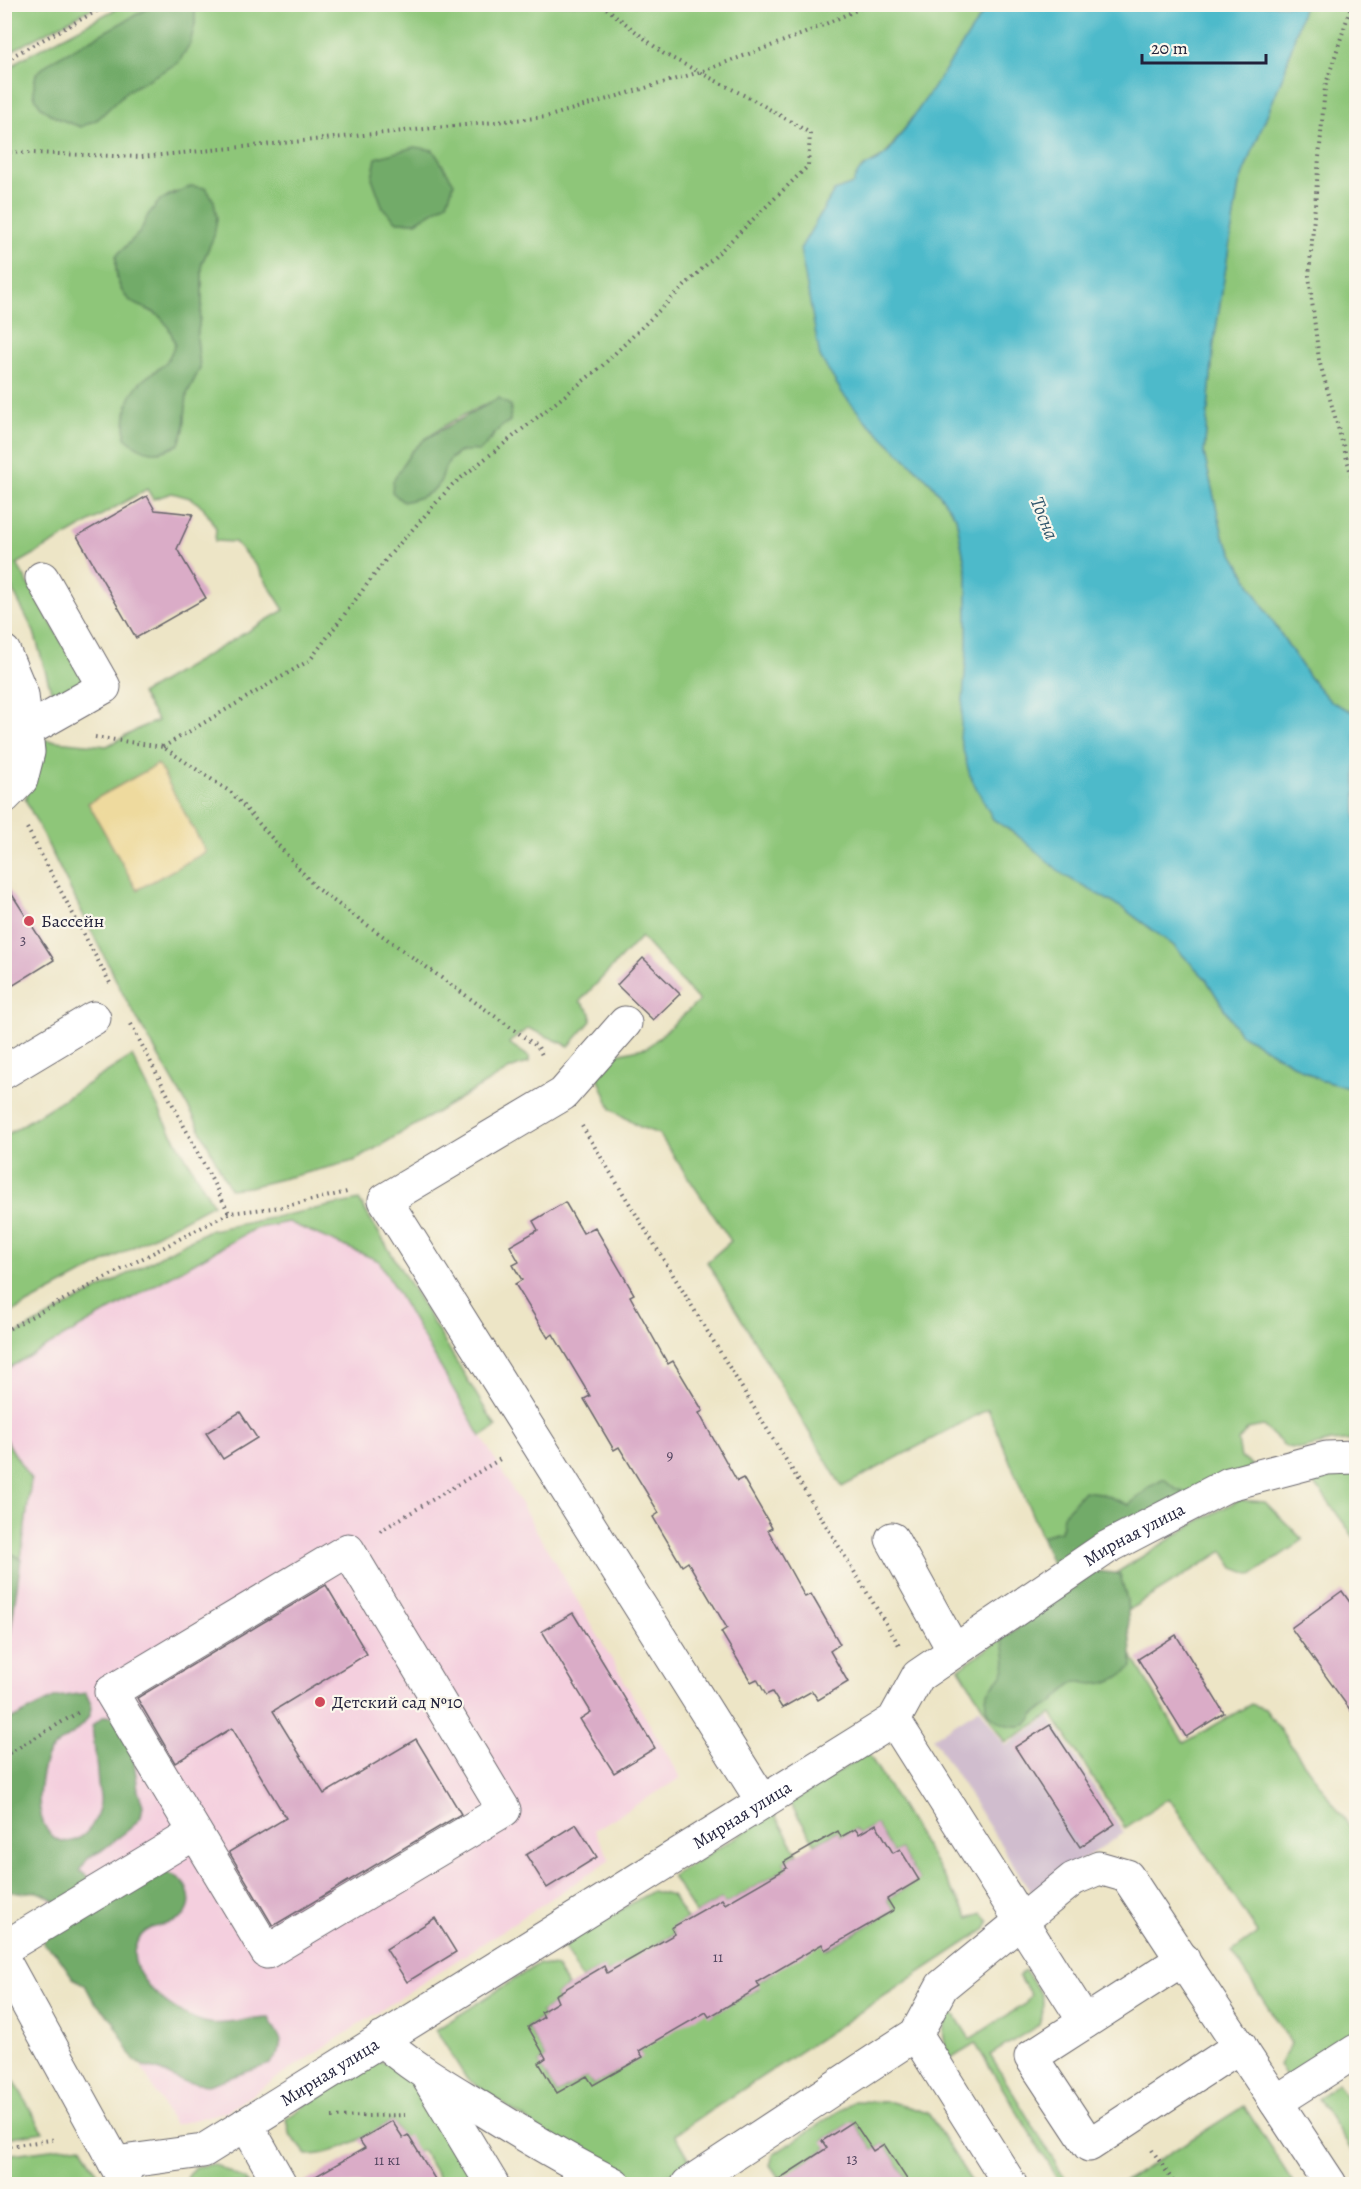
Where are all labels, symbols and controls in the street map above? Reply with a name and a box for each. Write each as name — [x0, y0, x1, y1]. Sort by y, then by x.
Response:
scale bar — [1142, 27, 1266, 65]
text: 20 m — [1151, 36, 1188, 60]
water label: Тосна — [1024, 493, 1065, 544]
place label: Бассейн — [41, 909, 104, 933]
marker: Бассейн — [22, 914, 36, 928]
house number: 3 — [20, 930, 26, 950]
house number: 9 — [667, 1445, 674, 1465]
street label: Мирная улица — [1079, 1497, 1190, 1572]
place label: Детский сад №10 — [332, 1690, 463, 1714]
marker: Детский сад №10 — [313, 1695, 327, 1709]
street label: Мирная улица — [688, 1775, 796, 1855]
house number: 11 — [713, 1947, 723, 1967]
street label: Мирная улица — [276, 2032, 384, 2112]
house number: 13 — [846, 2149, 858, 2169]
house number: 11 к1 — [374, 2150, 400, 2170]

